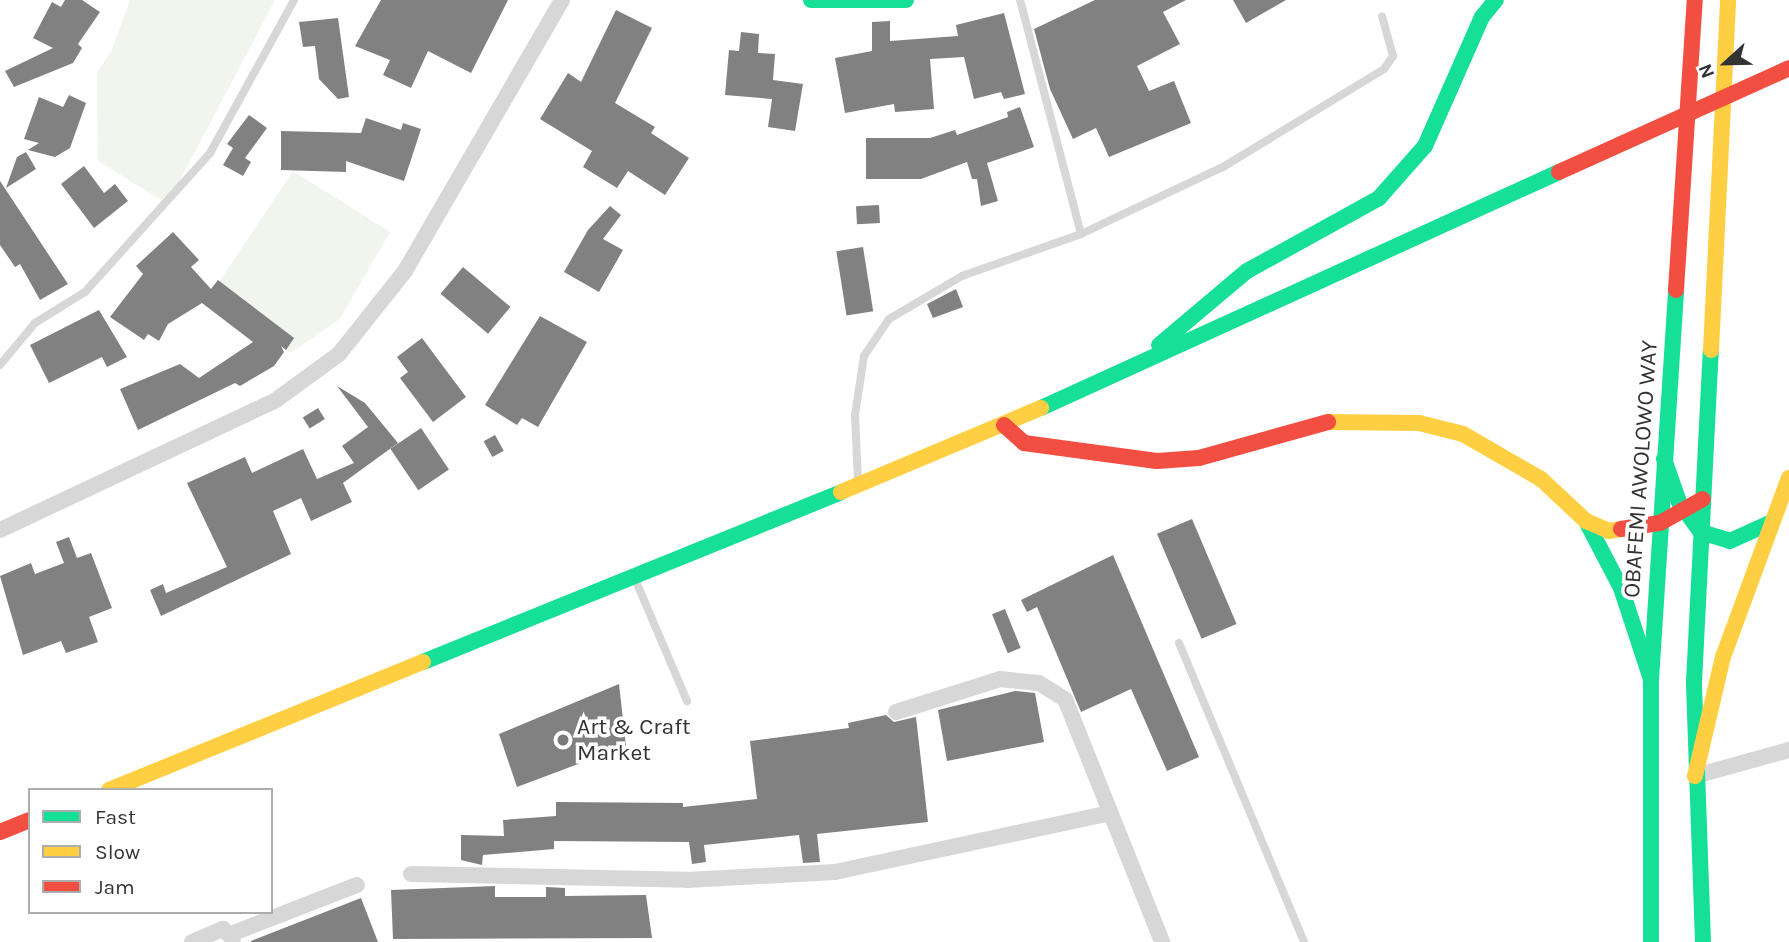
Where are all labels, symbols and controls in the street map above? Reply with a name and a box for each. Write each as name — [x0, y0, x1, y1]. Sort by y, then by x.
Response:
north arrow — [1691, 28, 1761, 98]
text: N — [1694, 60, 1719, 81]
street label: OBAFEMI AWOLOWO WAY — [1618, 339, 1664, 599]
place label: Art & Craft Market — [577, 713, 691, 767]
marker: Art & Craft Market — [555, 732, 571, 748]
legend — [28, 788, 273, 914]
text: Fast — [95, 805, 136, 829]
text: Slow — [95, 840, 140, 864]
text: Jam — [95, 875, 135, 899]

